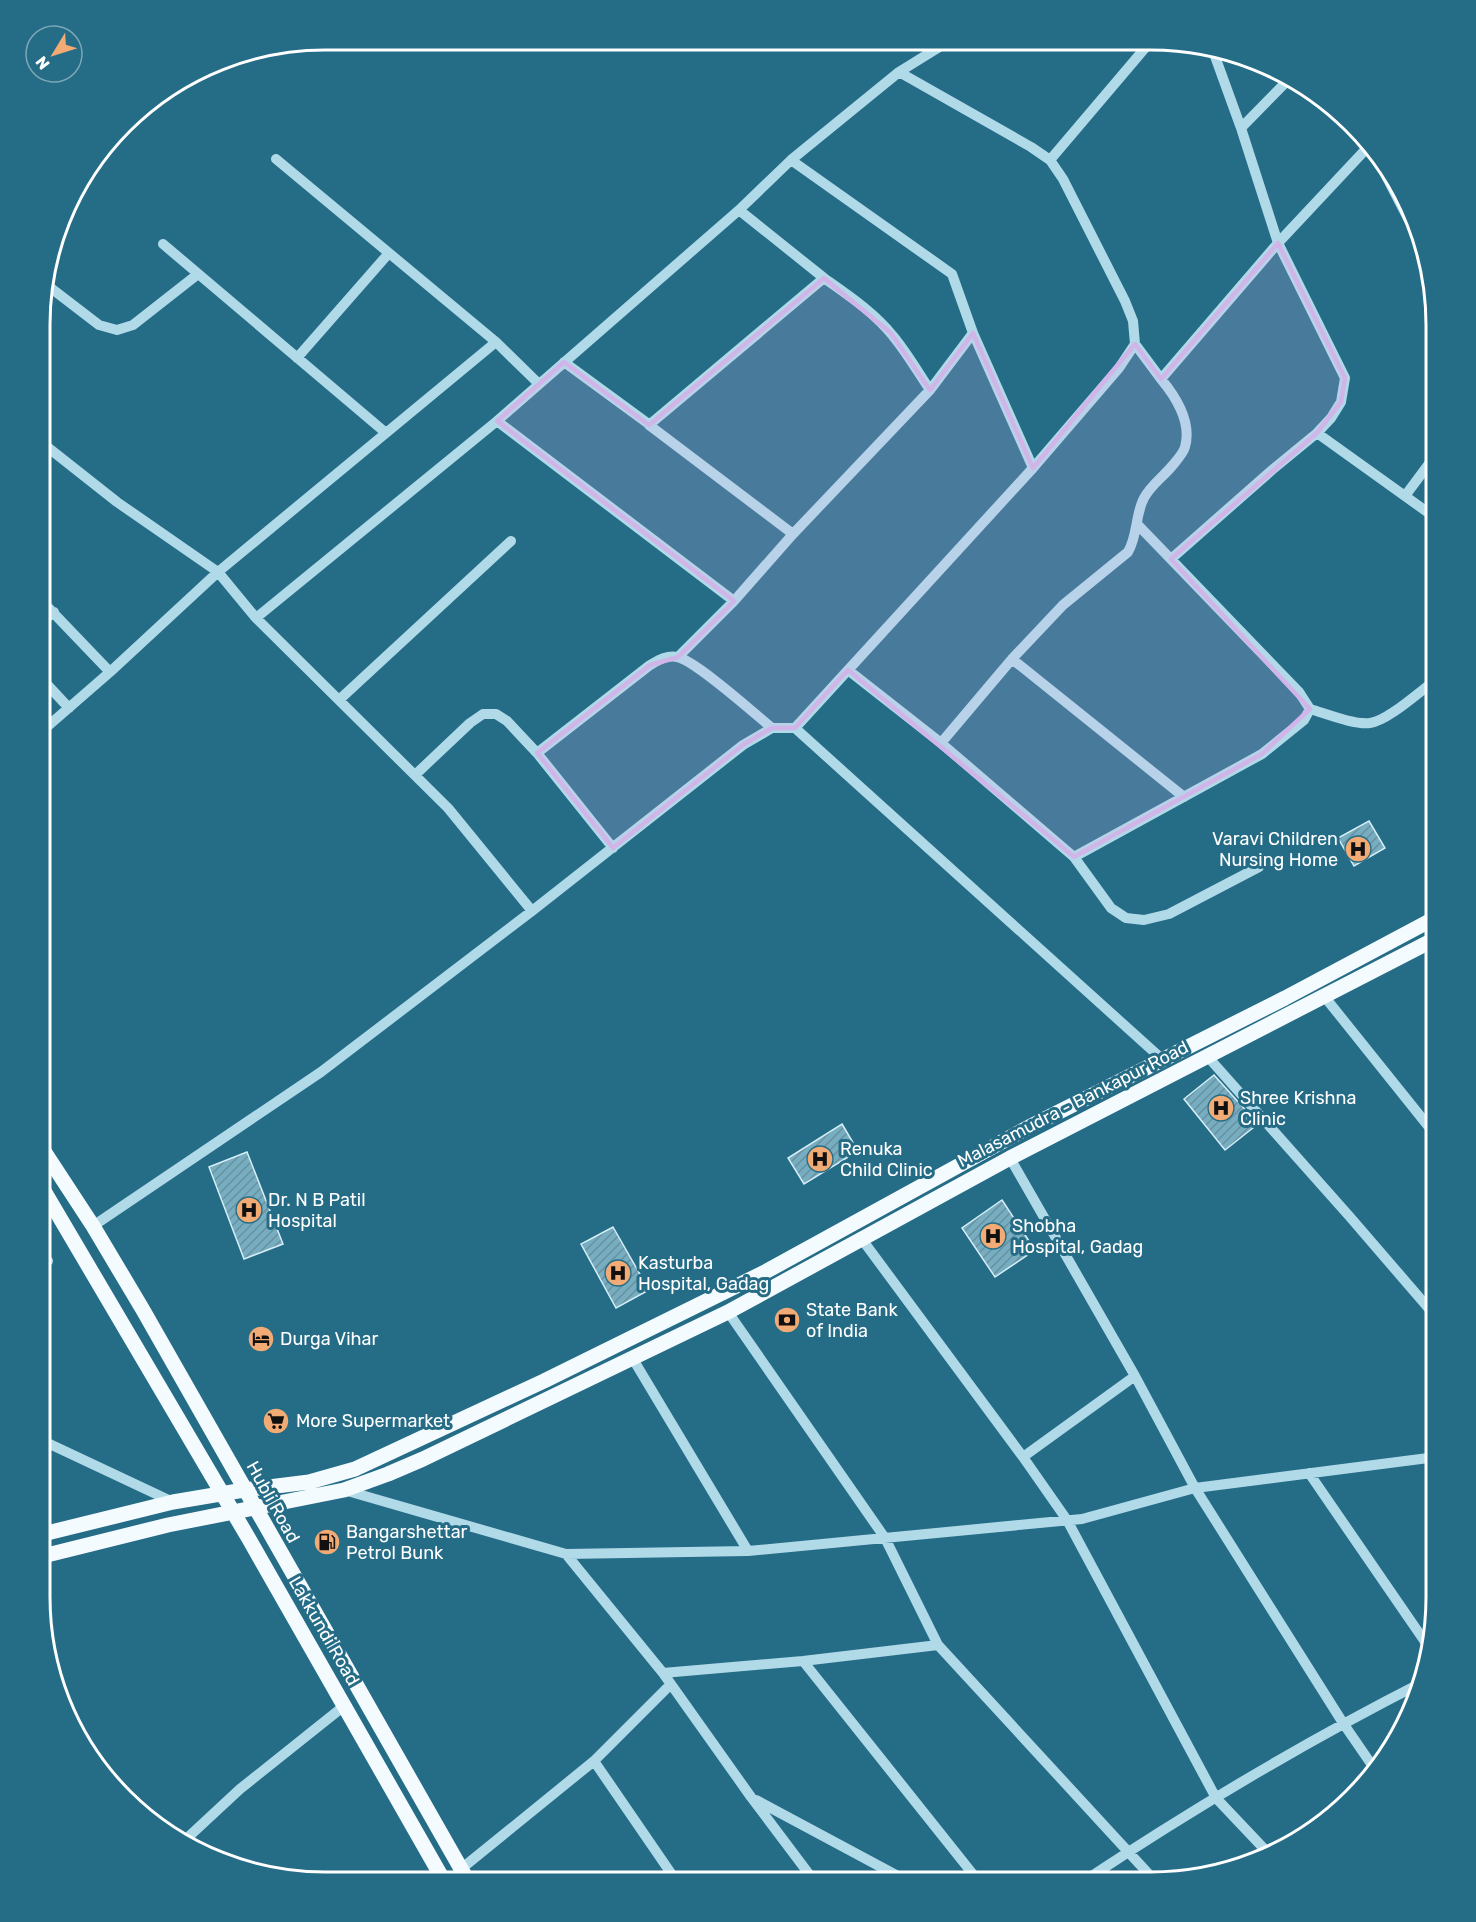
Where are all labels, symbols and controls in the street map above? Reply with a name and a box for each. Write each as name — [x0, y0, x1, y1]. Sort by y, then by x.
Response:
north arrow — [24, 24, 84, 84]
text: N — [32, 53, 54, 73]
place label: Varavi Children Nursing Home — [1212, 828, 1338, 871]
hospital icon: Varavi Children Nursing Home — [1343, 834, 1373, 864]
street label: Malasamudra - Bankapur Road — [954, 1036, 1192, 1172]
place label: Shree Krishna Clinic — [1240, 1087, 1356, 1130]
hospital icon: Shree Krishna Clinic — [1206, 1093, 1236, 1123]
place label: Renuka Child Clinic — [840, 1138, 933, 1181]
hospital icon: Renuka Child Clinic — [805, 1144, 835, 1174]
place label: Dr. N B Patil Hospital — [268, 1189, 366, 1232]
hospital icon: Dr. N B Patil Hospital — [234, 1195, 264, 1225]
place label: Shobha Hospital, Gadag — [1012, 1215, 1143, 1258]
hospital icon: Shobha Hospital, Gadag — [978, 1221, 1008, 1251]
place label: Kasturba Hospital, Gadag — [638, 1252, 769, 1295]
hospital icon: Kasturba Hospital, Gadag — [603, 1258, 633, 1288]
place label: State Bank of India — [806, 1299, 898, 1342]
bank icon: State Bank of India — [772, 1305, 802, 1335]
hotel icon: Durga Vihar — [246, 1324, 276, 1354]
place label: Durga Vihar — [280, 1328, 378, 1350]
supermarket icon: More Supermarket — [261, 1406, 291, 1436]
place label: More Supermarket — [296, 1410, 450, 1432]
street label: Hubli Road — [242, 1457, 304, 1547]
place label: Bangarshettar Petrol Bunk — [346, 1521, 468, 1564]
fuel station icon: Bangarshettar Petrol Bunk — [312, 1527, 342, 1557]
street label: Lakkundi Road — [284, 1572, 364, 1690]

